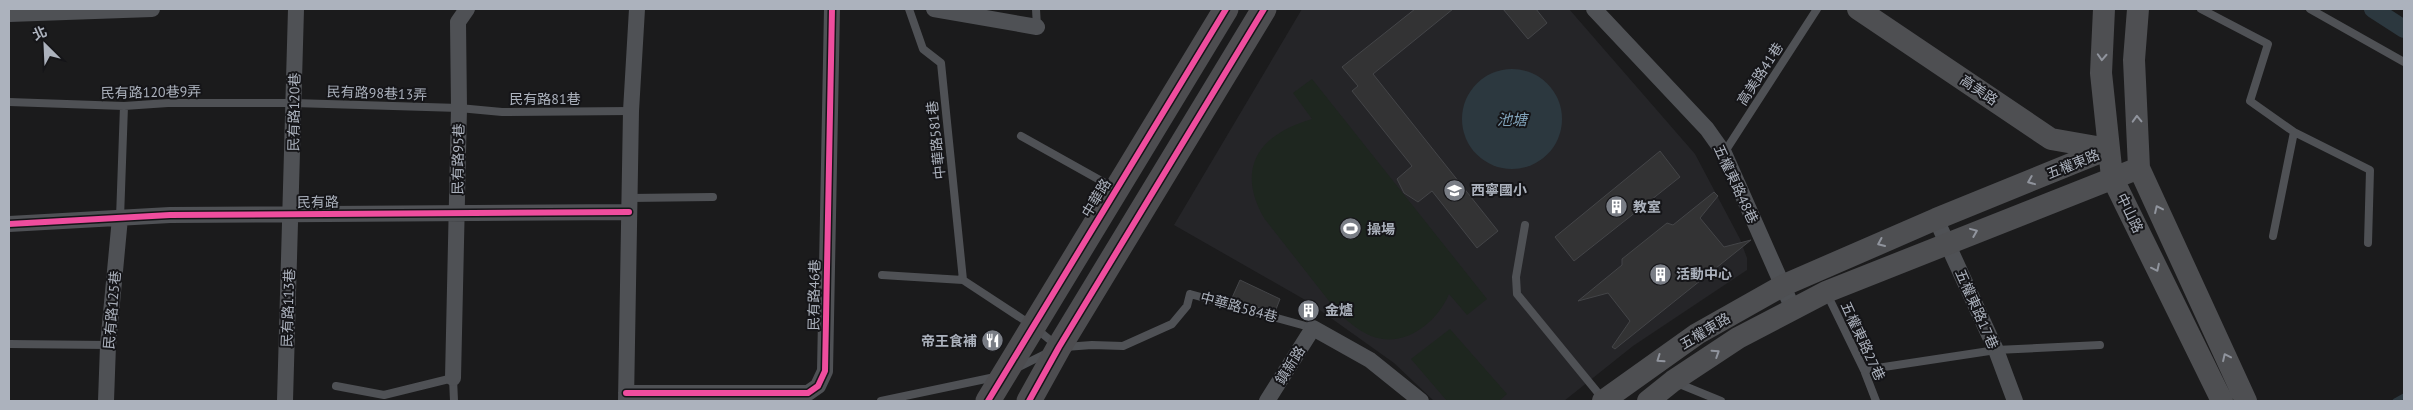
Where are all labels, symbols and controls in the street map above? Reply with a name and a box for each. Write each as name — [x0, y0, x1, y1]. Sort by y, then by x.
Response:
north arrow — [20, 20, 70, 70]
text: 北 — [30, 22, 50, 44]
street label: 高美路41巷 — [1733, 39, 1787, 109]
one-way arrow — [2096, 54, 2107, 62]
street label: 高美路 — [1957, 71, 2001, 109]
street label: 民有路120巷 — [284, 72, 304, 152]
street label: 民有路120巷9弄 — [101, 82, 201, 102]
street label: 民有路98巷13弄 — [326, 82, 428, 104]
street label: 民有路81巷 — [509, 90, 581, 108]
street label: 中華路581巷 — [923, 100, 949, 180]
water label: 池塘 — [1497, 110, 1530, 129]
one-way arrow — [2131, 115, 2142, 123]
street label: 民有路95巷 — [448, 123, 468, 195]
street label: 五權東路48巷 — [1710, 142, 1762, 226]
street label: 五權東路 — [2044, 145, 2102, 183]
one-way arrow — [2027, 174, 2036, 185]
street label: 中華路 — [1077, 175, 1115, 221]
school or university icon: 西寧國小 — [1443, 178, 1467, 202]
place label: 西寧國小 — [1471, 181, 1527, 199]
street label: 中山路 — [2113, 190, 2147, 236]
street label: 民有路 — [297, 193, 339, 211]
building icon: 教室 — [1605, 195, 1629, 219]
place label: 教室 — [1633, 198, 1661, 216]
one-way arrow — [2154, 205, 2164, 214]
sports icon: 操場 — [1339, 217, 1363, 241]
place label: 操場 — [1367, 220, 1395, 238]
one-way arrow — [1969, 228, 1978, 239]
one-way arrow — [1877, 236, 1886, 247]
street label: 民有路46巷 — [804, 259, 824, 331]
building icon: 活動中心 — [1648, 262, 1672, 286]
one-way arrow — [2150, 263, 2160, 272]
place label: 活動中心 — [1676, 265, 1732, 283]
street label: 五權東路17巷 — [1951, 266, 2003, 352]
street label: 民有路113巷 — [278, 268, 298, 348]
street label: 民有路125巷 — [100, 270, 124, 350]
street label: 中華路584巷 — [1199, 288, 1279, 326]
building icon: 金爐 — [1297, 298, 1321, 322]
street label: 五權東路27巷 — [1837, 299, 1889, 383]
place label: 金爐 — [1325, 301, 1353, 319]
street label: 五權東路 — [1676, 309, 1734, 353]
restaurant icon: 帝王食補 — [981, 329, 1005, 353]
place label: 帝王食補 — [921, 332, 977, 350]
street label: 鎮新路 — [1271, 342, 1309, 388]
one-way arrow — [1711, 350, 1720, 359]
one-way arrow — [1656, 353, 1666, 362]
one-way arrow — [2221, 353, 2232, 362]

